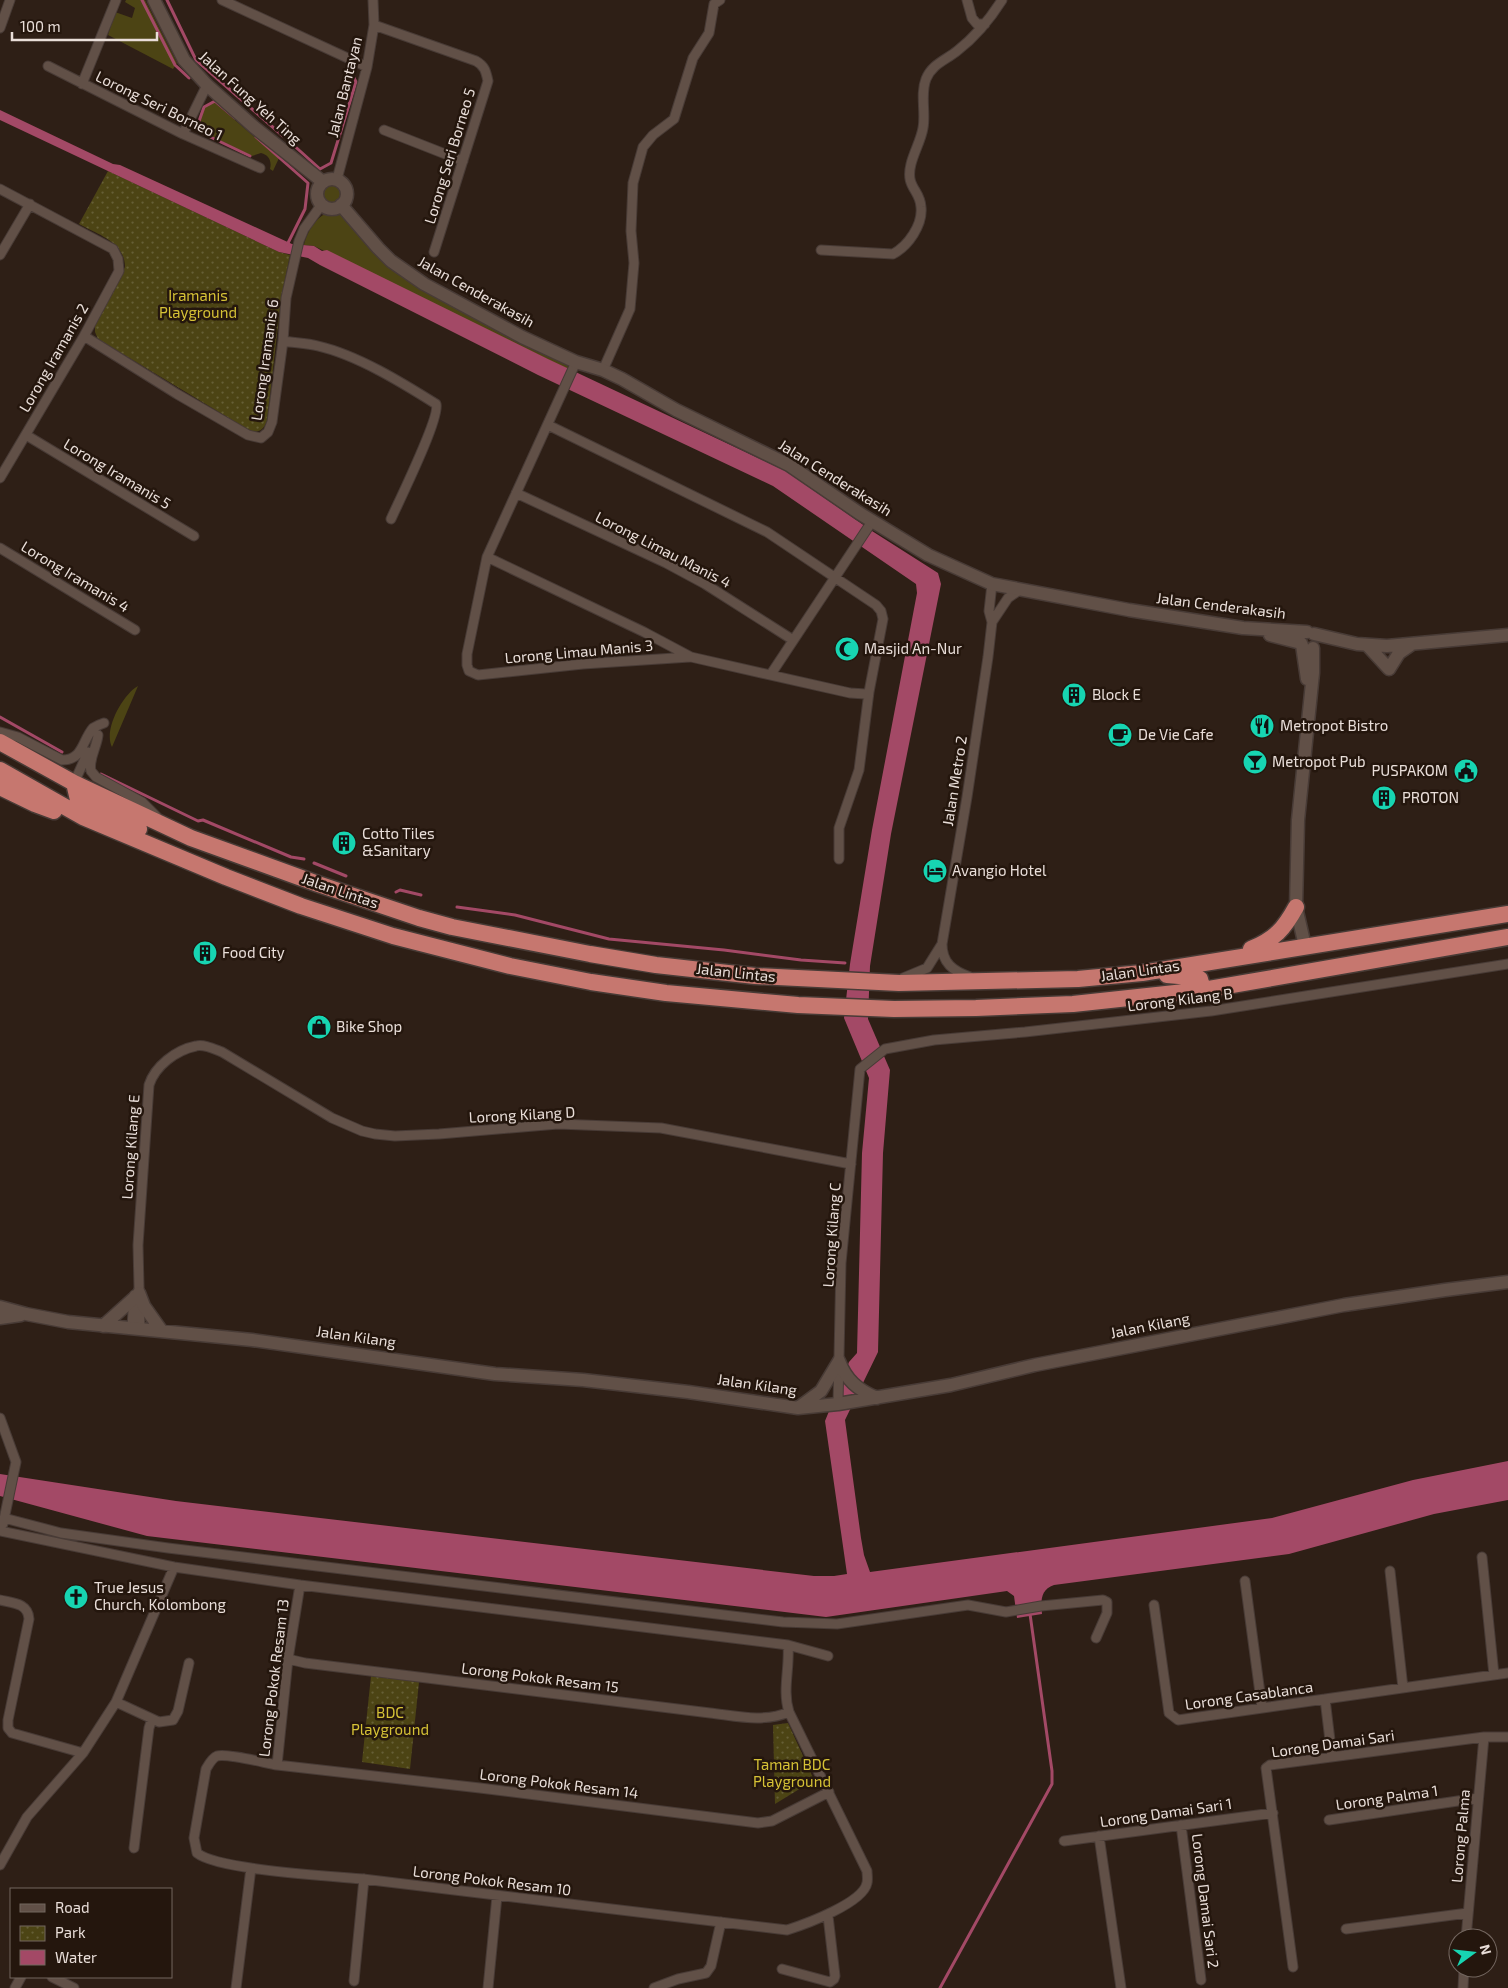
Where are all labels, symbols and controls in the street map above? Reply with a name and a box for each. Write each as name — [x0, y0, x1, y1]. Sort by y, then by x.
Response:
scale bar — [12, 10, 158, 42]
text: 100 m — [20, 17, 61, 35]
street label: Jalan Bantayan — [323, 35, 365, 139]
street label: Jalan Fung Yeh Ting — [196, 47, 306, 148]
street label: Lorong Seri Borneo 1 — [93, 67, 226, 144]
street label: Lorong Seri Borneo 5 — [420, 86, 478, 226]
street label: Jalan Cenderakasih — [415, 252, 538, 331]
park label: Iramanis Playground — [159, 286, 237, 321]
street label: Lorong Iramanis 6 — [247, 298, 281, 422]
street label: Lorong Iramanis 2 — [15, 300, 92, 415]
street label: Lorong Iramanis 5 — [61, 434, 174, 512]
street label: Jalan Cenderakasih — [776, 435, 896, 519]
street label: Lorong Limau Manis 4 — [593, 507, 734, 591]
street label: Lorong Iramanis 4 — [18, 537, 133, 616]
street label: Jalan Cenderakasih — [1155, 588, 1287, 622]
street label: Lorong Limau Manis 3 — [504, 636, 654, 666]
mosque icon: Masjid An-Nur — [834, 636, 860, 662]
place label: Masjid An-Nur — [864, 639, 962, 658]
building icon: Block E — [1061, 682, 1087, 708]
place label: Block E — [1092, 685, 1141, 703]
restaurant icon: Metropot Bistro — [1249, 713, 1275, 739]
place label: Metropot Bistro — [1280, 716, 1388, 734]
cafe icon: De Vie Cafe — [1107, 722, 1133, 748]
place label: De Vie Cafe — [1138, 725, 1214, 743]
street label: Jalan Metro 2 — [938, 734, 970, 827]
bar icon: Metropot Pub — [1242, 749, 1268, 775]
place label: Metropot Pub — [1272, 752, 1365, 770]
public building icon: PUSPAKOM — [1453, 758, 1479, 784]
place label: PUSPAKOM — [1371, 761, 1448, 779]
building icon: PROTON — [1371, 785, 1397, 811]
place label: PROTON — [1402, 788, 1459, 806]
place label: Cotto Tiles &Sanitary — [362, 824, 435, 859]
building icon: Cotto Tiles &Sanitary — [331, 830, 357, 856]
hotel icon: Avangio Hotel — [922, 858, 948, 884]
place label: Avangio Hotel — [952, 861, 1047, 879]
street label: Jalan Lintas — [300, 869, 381, 912]
building icon: Food City — [192, 940, 218, 966]
place label: Food City — [222, 943, 285, 961]
street label: Jalan Lintas — [1099, 956, 1181, 984]
street label: Jalan Lintas — [695, 959, 777, 985]
street label: Lorong Kilang B — [1126, 984, 1234, 1014]
shop icon: Bike Shop — [306, 1014, 332, 1040]
place label: Bike Shop — [336, 1017, 402, 1035]
street label: Lorong Kilang E — [117, 1094, 143, 1200]
street label: Lorong Kilang D — [468, 1102, 576, 1126]
street label: Lorong Kilang C — [818, 1181, 844, 1288]
street label: Jalan Kilang — [1109, 1308, 1192, 1342]
street label: Jalan Kilang — [315, 1321, 398, 1351]
street label: Jalan Kilang — [716, 1369, 799, 1399]
place label: True Jesus Church, Kolombong — [94, 1578, 227, 1613]
church icon: True Jesus Church, Kolombong — [63, 1584, 89, 1610]
street label: Lorong Pokok Resam 13 — [254, 1598, 292, 1758]
street label: Lorong Pokok Resam 15 — [460, 1658, 620, 1696]
street label: Lorong Casablanca — [1184, 1677, 1314, 1713]
park label: BDC Playground — [351, 1703, 429, 1738]
street label: Lorong Damai Sari — [1270, 1725, 1396, 1761]
park label: Taman BDC Playground — [753, 1755, 831, 1790]
street label: Lorong Pokok Resam 14 — [479, 1764, 640, 1802]
street label: Lorong Palma 1 — [1335, 1781, 1439, 1813]
street label: Lorong Palma — [1447, 1788, 1473, 1883]
street label: Lorong Damai Sari 1 — [1099, 1794, 1233, 1830]
street label: Lorong Damai Sari 2 — [1189, 1832, 1223, 1969]
street label: Lorong Pokok Resam 10 — [412, 1861, 572, 1899]
legend — [10, 1888, 172, 1978]
text: Road — [55, 1898, 90, 1916]
text: Park — [55, 1923, 86, 1941]
north arrow — [1448, 1928, 1498, 1978]
text: N — [1477, 1942, 1496, 1957]
text: Water — [55, 1948, 97, 1966]

